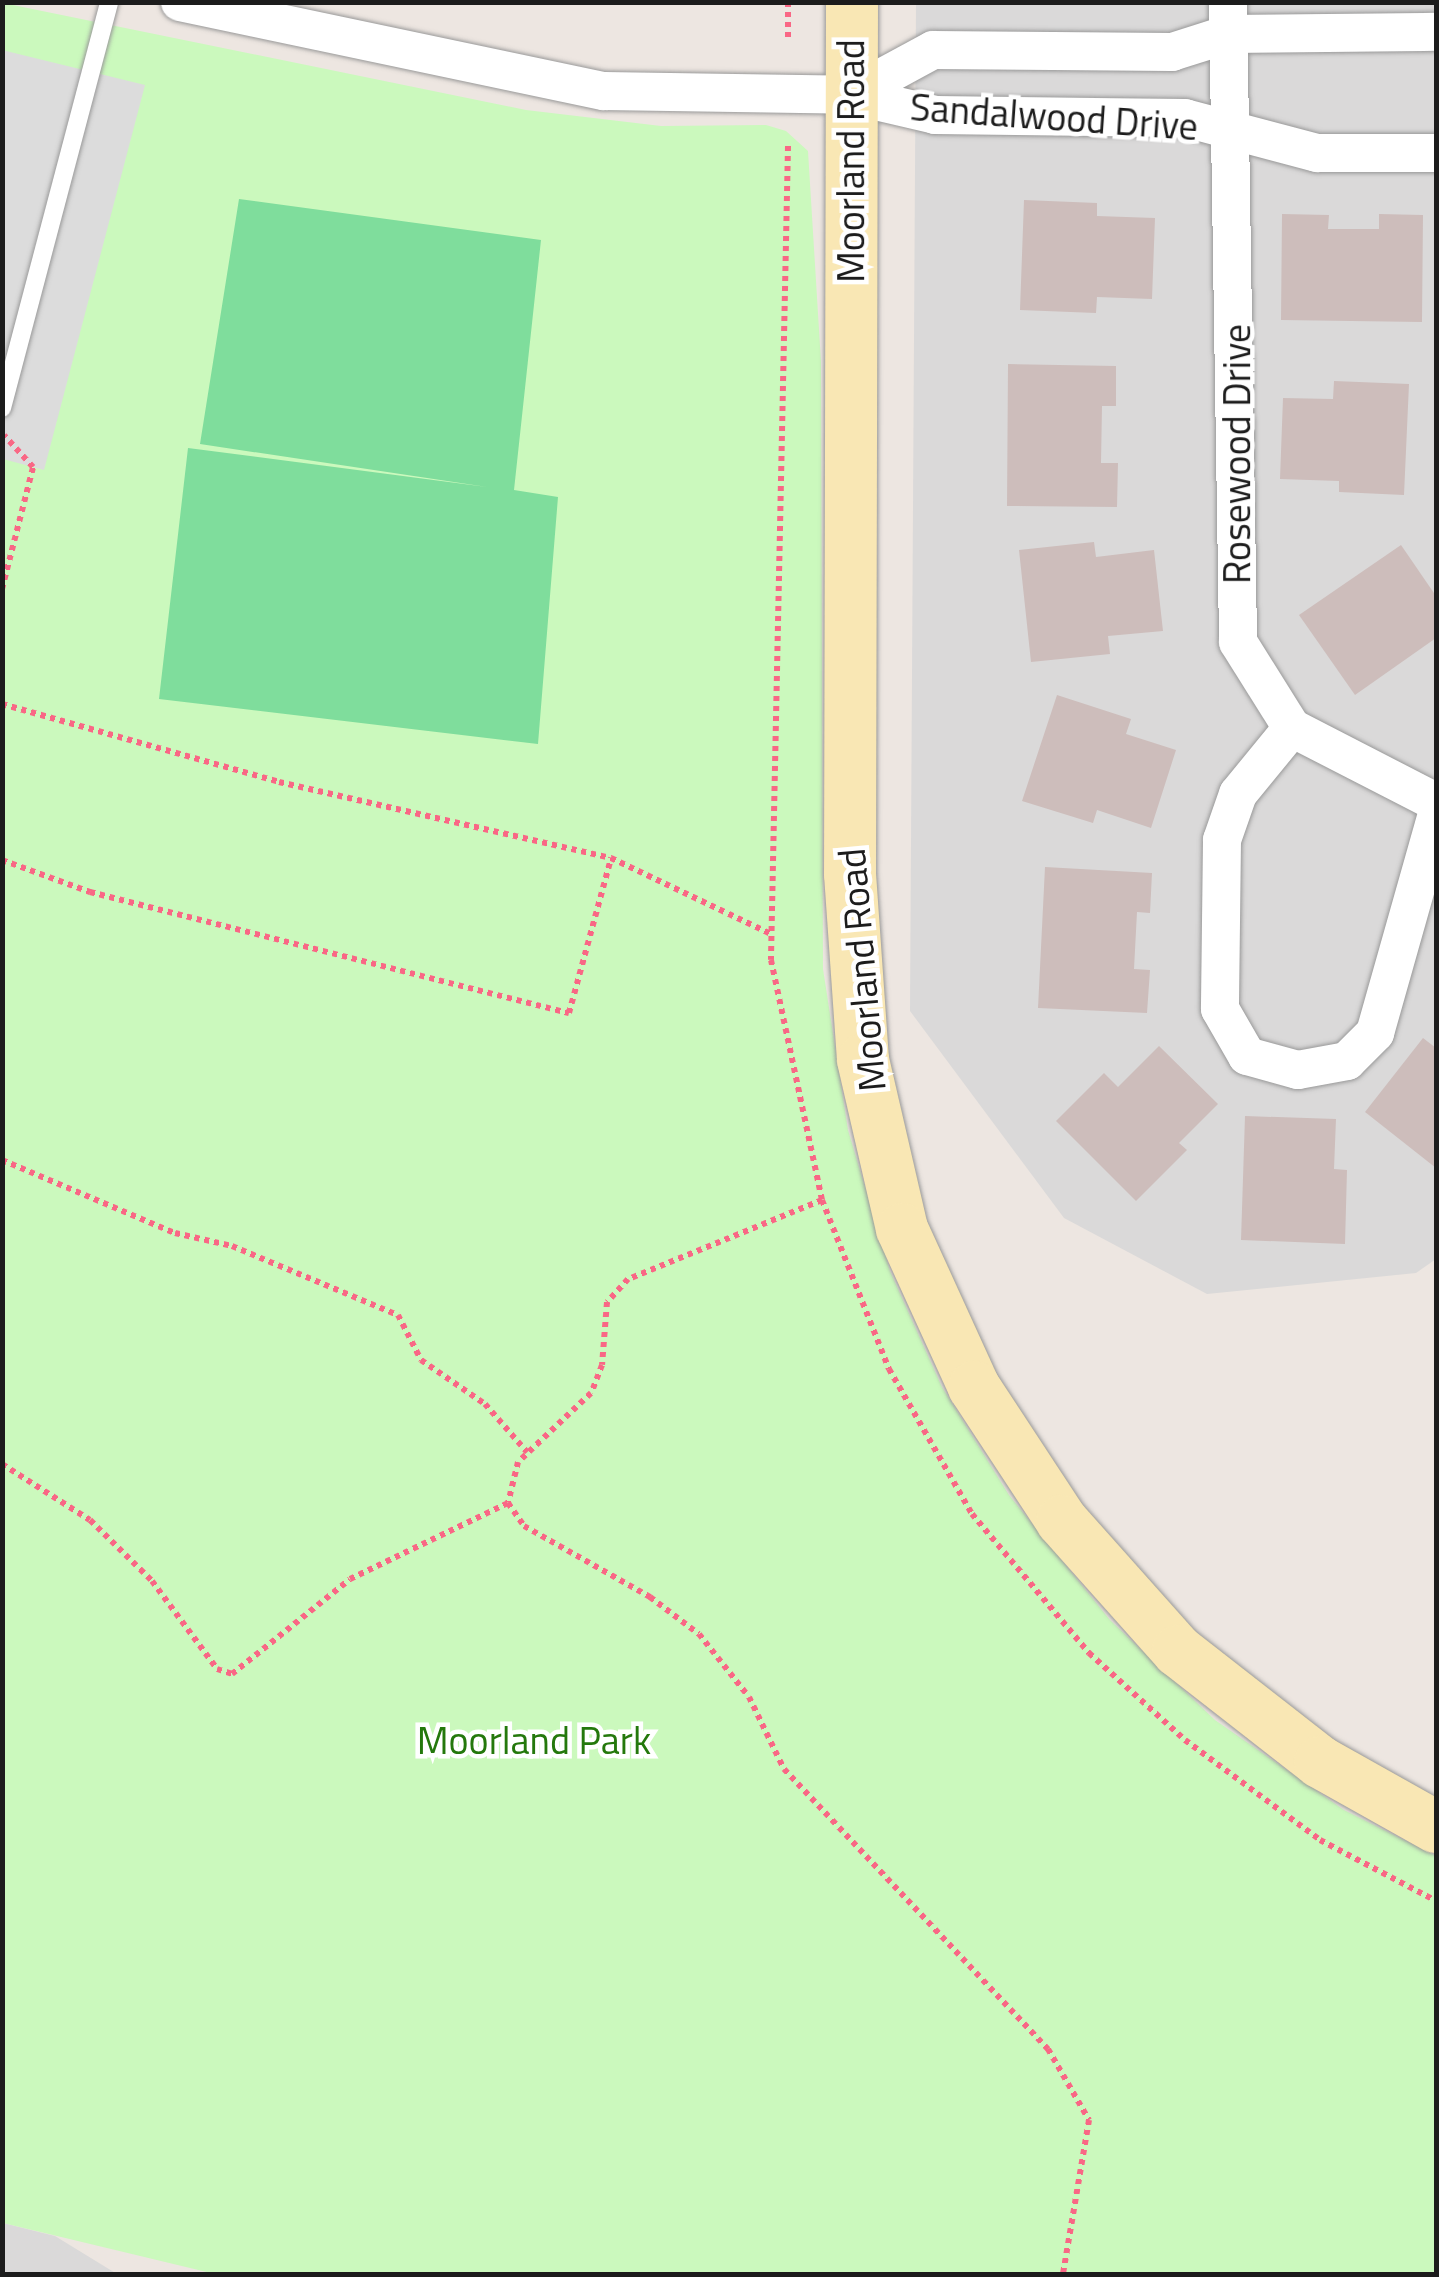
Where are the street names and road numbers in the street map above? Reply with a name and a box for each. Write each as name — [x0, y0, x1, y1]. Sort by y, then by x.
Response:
street label: Moorland Road — [828, 39, 874, 283]
street label: Sandalwood Drive — [909, 84, 1199, 150]
street label: Rosewood Drive — [1214, 324, 1260, 584]
street label: Moorland Road — [829, 846, 895, 1094]

